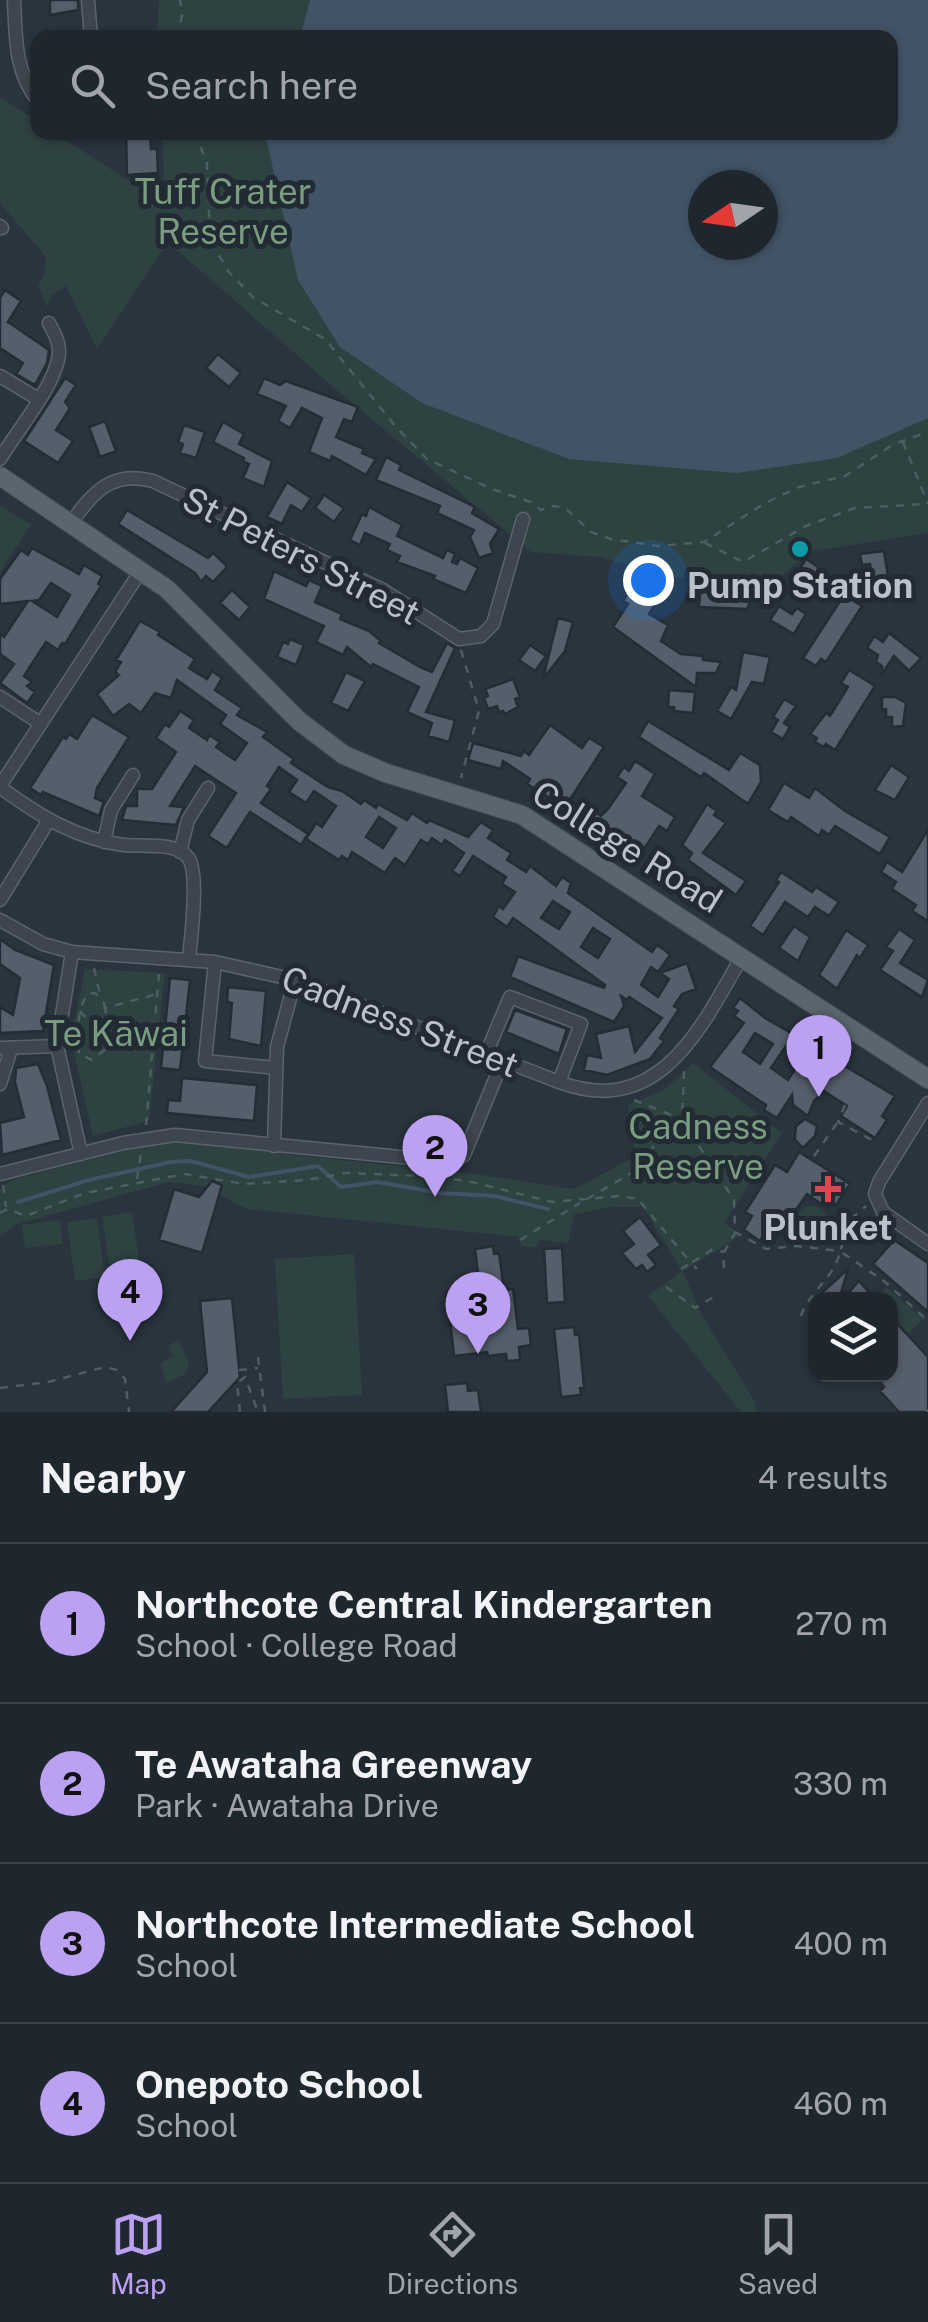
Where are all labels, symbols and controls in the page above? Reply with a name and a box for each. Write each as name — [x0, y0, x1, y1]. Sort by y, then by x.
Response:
search box — [30, 30, 898, 140]
icon: search — [65, 58, 120, 113]
text: Search here — [145, 63, 358, 108]
north arrow — [688, 170, 778, 260]
park label: Tuff Crater Reserve — [135, 171, 311, 252]
street label: St Peters Street — [176, 478, 427, 633]
marker: Pump Station — [789, 538, 811, 560]
your location — [623, 555, 674, 606]
place label: Pump Station — [687, 565, 913, 606]
street label: College Road — [525, 772, 730, 921]
street label: Cadness Street — [276, 958, 524, 1086]
park label: Te Kāwai — [44, 1013, 188, 1054]
pin: 1 — [786, 1014, 852, 1097]
park label: Cadness Reserve — [628, 1106, 768, 1187]
pin: 2 — [402, 1114, 468, 1197]
marker: Plunket — [815, 1176, 841, 1202]
place label: Plunket — [763, 1207, 893, 1248]
pin: 4 — [98, 1258, 162, 1341]
pin: 3 — [446, 1272, 510, 1354]
map controls — [808, 1292, 898, 1382]
button: layers — [808, 1292, 898, 1382]
text: Nearby — [40, 1453, 186, 1502]
text: 4 results — [758, 1459, 888, 1496]
text: Northcote Central Kindergarten — [135, 1582, 713, 1627]
text: 1 — [66, 1605, 79, 1642]
text: 270 m — [795, 1605, 888, 1642]
text: School · College Road — [135, 1627, 458, 1664]
text: Te Awataha Greenway — [135, 1742, 532, 1787]
text: 2 — [62, 1765, 83, 1802]
text: 330 m — [793, 1765, 888, 1802]
text: Park · Awataha Drive — [135, 1787, 439, 1824]
text: Northcote Intermediate School — [135, 1902, 695, 1947]
text: 3 — [62, 1925, 83, 1962]
text: 400 m — [793, 1925, 888, 1962]
text: School — [135, 1947, 238, 1984]
text: Onepoto School — [135, 2062, 423, 2107]
text: 4 — [62, 2085, 83, 2122]
text: 460 m — [793, 2085, 888, 2122]
text: School — [135, 2107, 238, 2144]
tab: Map — [110, 2207, 167, 2300]
tab: Directions — [387, 2207, 518, 2300]
tab: Saved — [738, 2207, 818, 2300]

